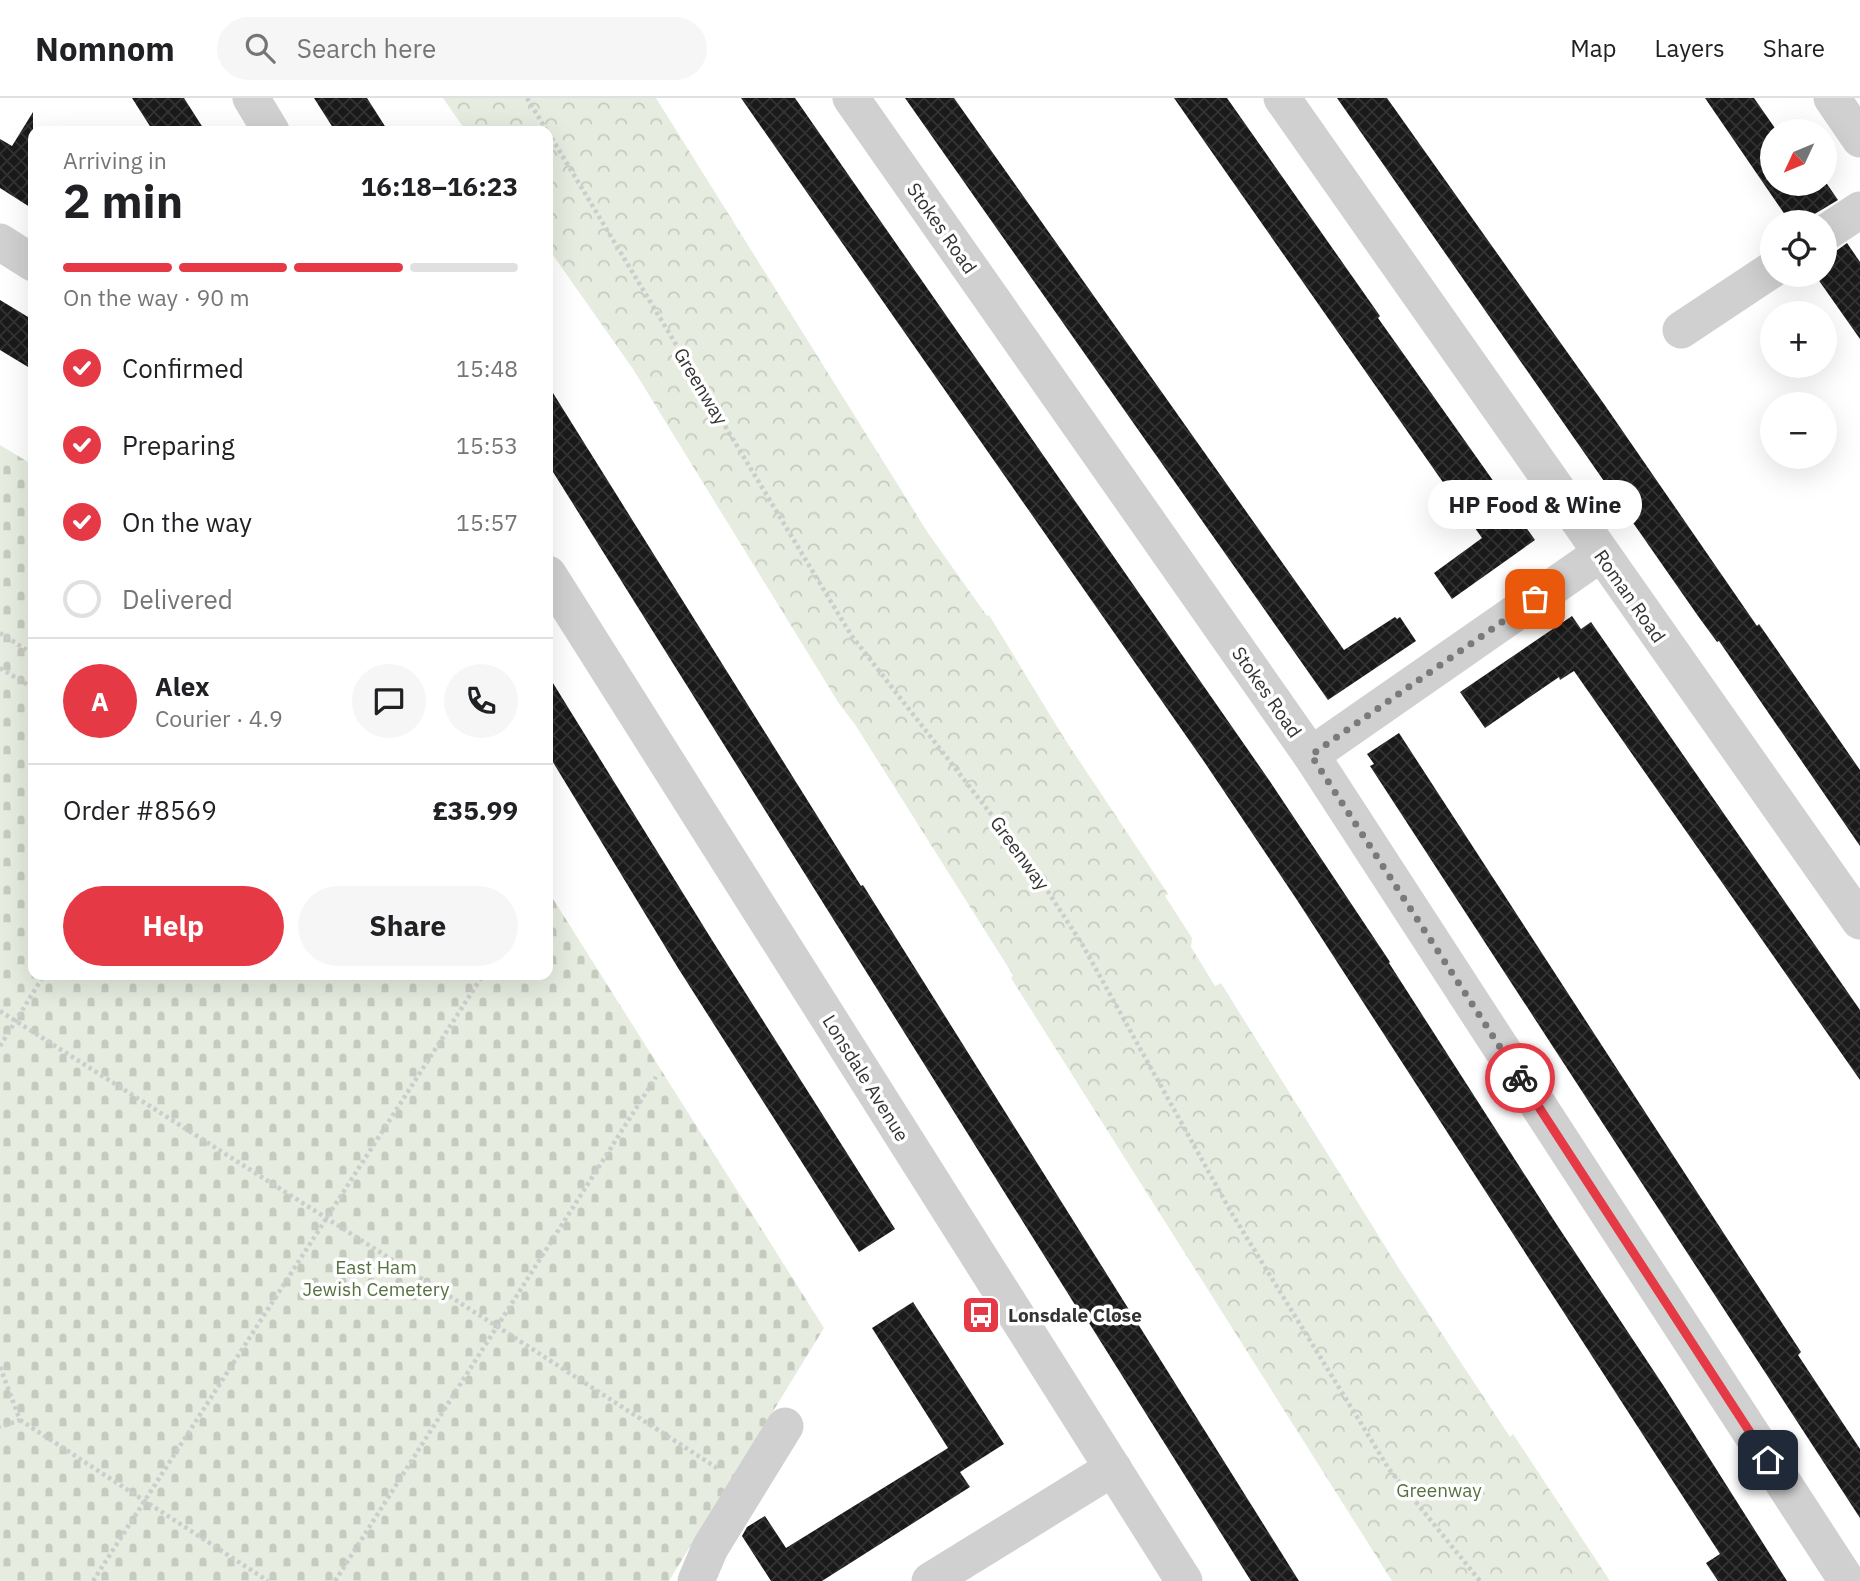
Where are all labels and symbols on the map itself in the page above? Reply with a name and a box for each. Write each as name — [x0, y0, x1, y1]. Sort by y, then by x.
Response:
north arrow — [1760, 119, 1838, 196]
street label: Stokes Road — [902, 178, 982, 278]
street label: Greenway — [669, 343, 734, 429]
callout: HP Food & Wine — [1428, 480, 1642, 529]
street label: Roman Road — [1589, 545, 1671, 647]
pin — [1505, 569, 1565, 629]
street label: Stokes Road — [1227, 642, 1307, 742]
street label: Greenway — [985, 811, 1055, 895]
street label: Lonsdale Avenue — [817, 1010, 915, 1146]
courier — [1485, 1043, 1555, 1113]
park label: East Ham Jewish Cemetery — [303, 1255, 450, 1301]
bus stop icon: Lonsdale Close — [960, 1294, 1002, 1336]
place label: Lonsdale Close — [1008, 1303, 1142, 1327]
pin — [1738, 1430, 1798, 1490]
park label: Greenway — [1396, 1478, 1482, 1502]

